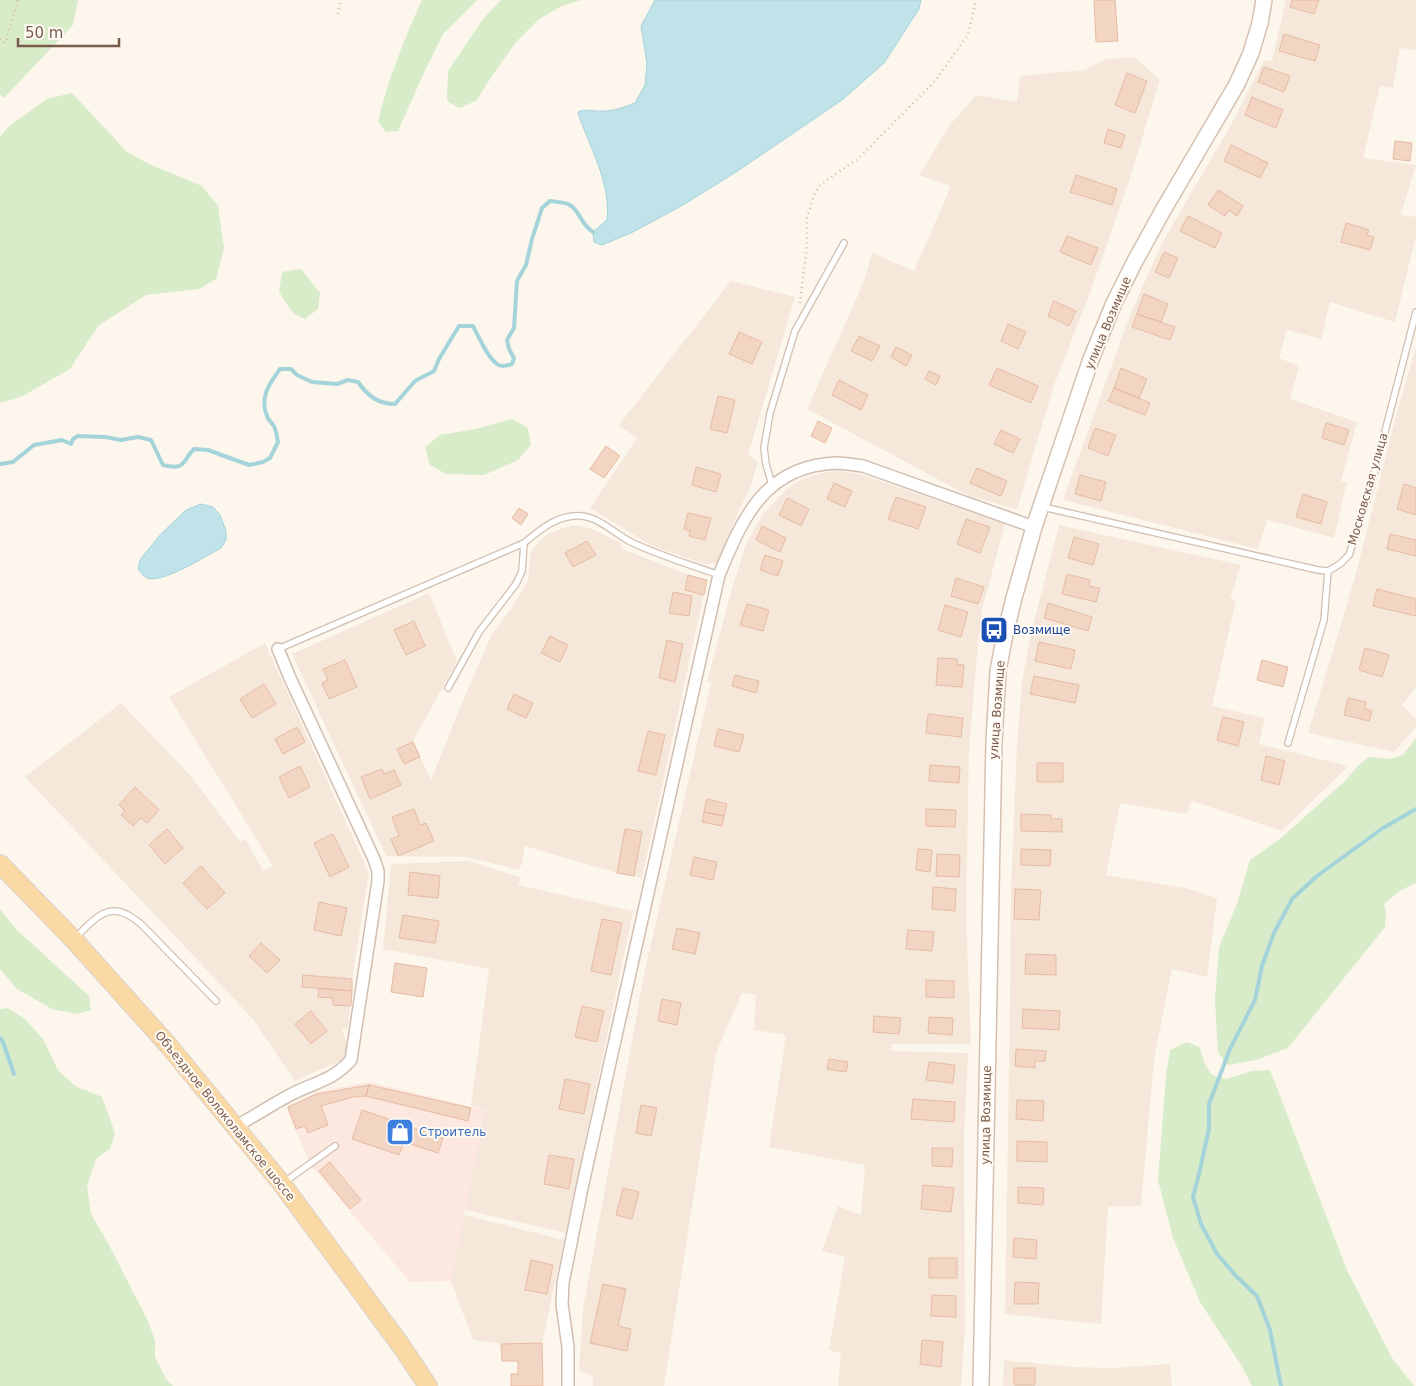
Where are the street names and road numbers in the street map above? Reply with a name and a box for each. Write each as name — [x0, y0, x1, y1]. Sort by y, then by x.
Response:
street label: улица Возмище — [1082, 275, 1134, 371]
street label: Московская улица — [1345, 431, 1391, 547]
street label: улица Возмище — [987, 660, 1007, 760]
street label: Объездное Волоколамское шоссе — [152, 1028, 298, 1204]
street label: улица Возмище — [978, 1065, 994, 1165]

